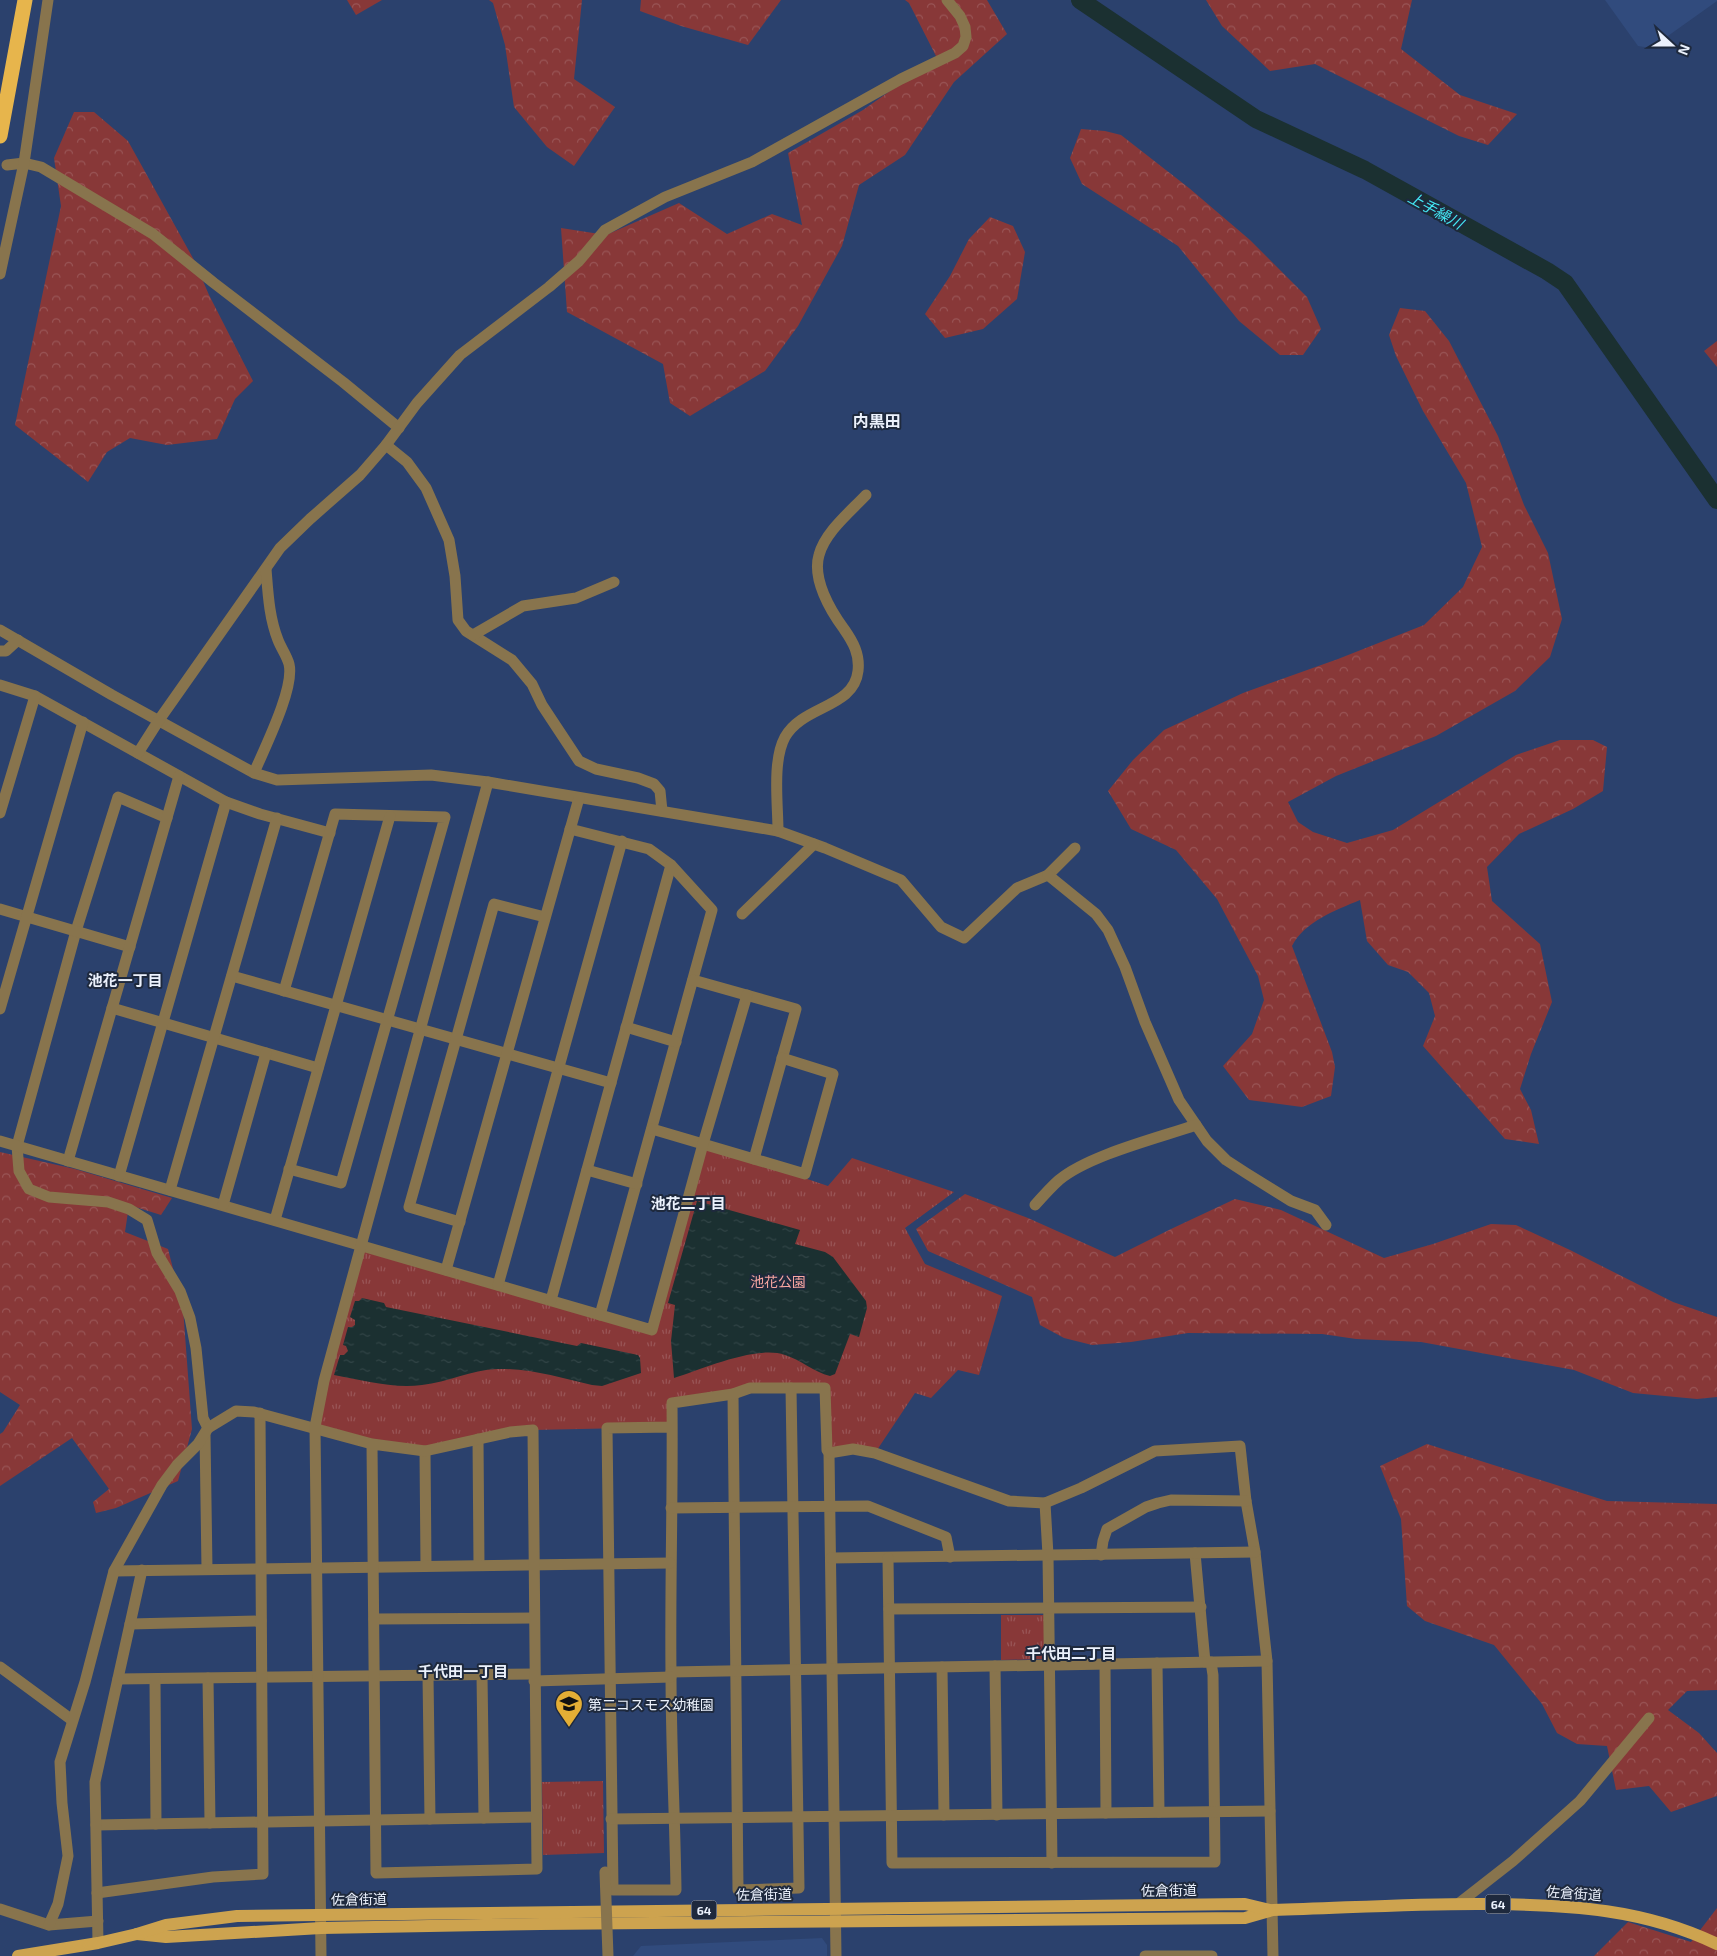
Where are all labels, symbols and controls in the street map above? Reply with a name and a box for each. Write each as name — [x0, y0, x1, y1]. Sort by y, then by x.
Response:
north arrow — [1647, 20, 1697, 70]
text: N — [1675, 42, 1694, 58]
water label: 上手繰川 — [1405, 188, 1468, 233]
district label: 内黒田 — [853, 411, 901, 430]
district label: 池花一丁目 — [87, 971, 163, 989]
district label: 池花二丁目 — [650, 1194, 726, 1212]
park label: 池花公園 — [750, 1273, 806, 1290]
district label: 千代田二丁目 — [1026, 1644, 1116, 1662]
district label: 千代田一丁目 — [418, 1662, 508, 1680]
school or university icon: 第二コスモス幼稚園 — [554, 1689, 584, 1728]
place label: 第二コスモス幼稚園 — [588, 1696, 714, 1713]
street label: 佐倉街道 — [1141, 1881, 1197, 1899]
street label: 佐倉街道 — [1545, 1883, 1603, 1903]
street label: 佐倉街道 — [736, 1885, 792, 1903]
street label: 佐倉街道 — [331, 1890, 387, 1908]
road number: 64 — [1486, 1895, 1510, 1914]
road number: 64 — [692, 1900, 716, 1920]

